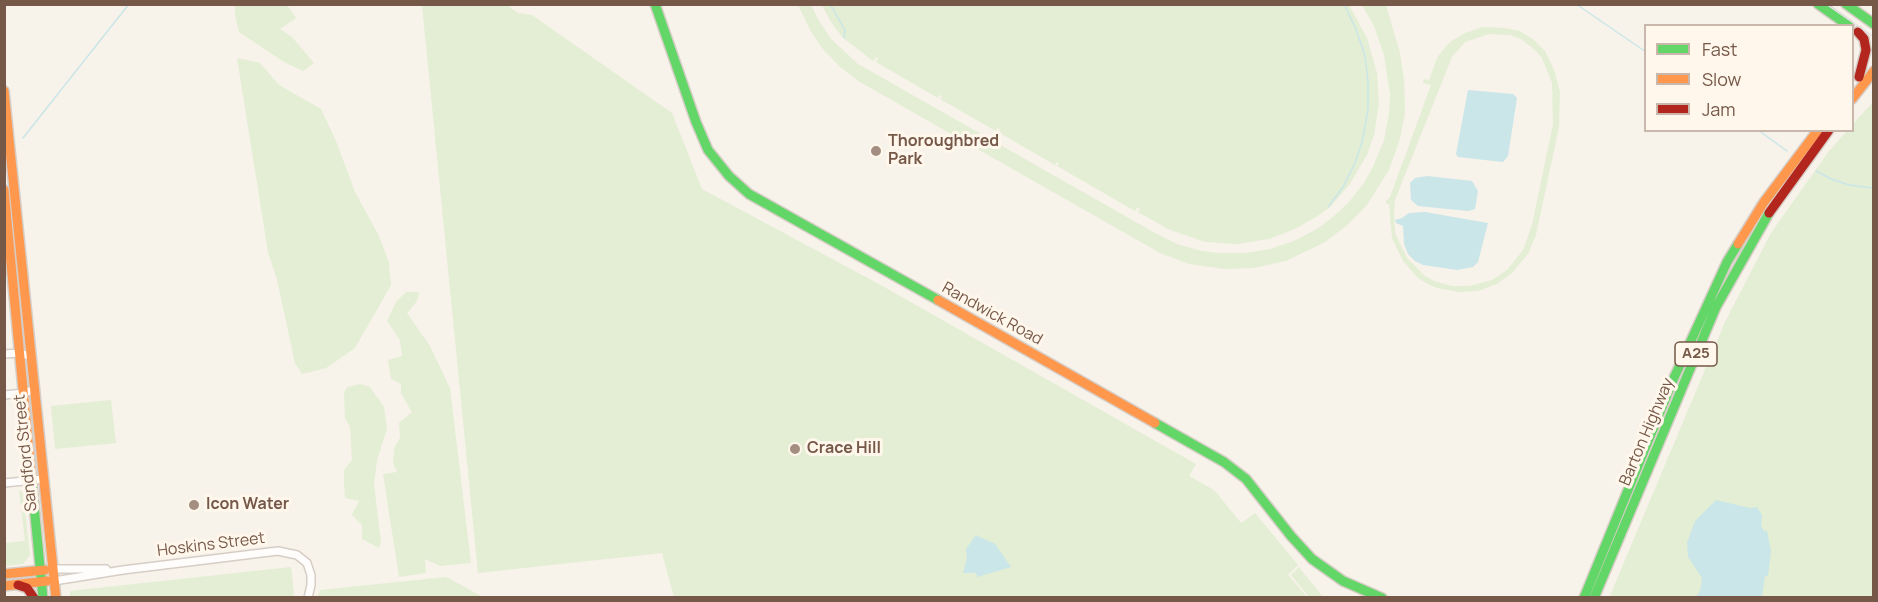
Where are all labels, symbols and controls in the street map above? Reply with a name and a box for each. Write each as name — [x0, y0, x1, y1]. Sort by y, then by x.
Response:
legend — [1644, 24, 1854, 132]
text: Fast — [1702, 37, 1737, 61]
text: Slow — [1702, 67, 1741, 91]
text: Jam — [1702, 97, 1736, 121]
place label: Thoroughbred Park — [888, 132, 999, 170]
marker: Thoroughbred Park — [869, 144, 883, 158]
street label: Randwick Road — [938, 278, 1046, 350]
road number: A25 — [1675, 342, 1717, 366]
street label: Barton Highway — [1616, 375, 1678, 489]
street label: Sandford Street — [10, 393, 42, 513]
place label: Crace Hill — [807, 439, 881, 459]
marker: Crace Hill — [788, 442, 802, 456]
place label: Icon Water — [206, 495, 289, 515]
marker: Icon Water — [187, 498, 201, 512]
street label: Hoskins Street — [156, 529, 266, 561]

